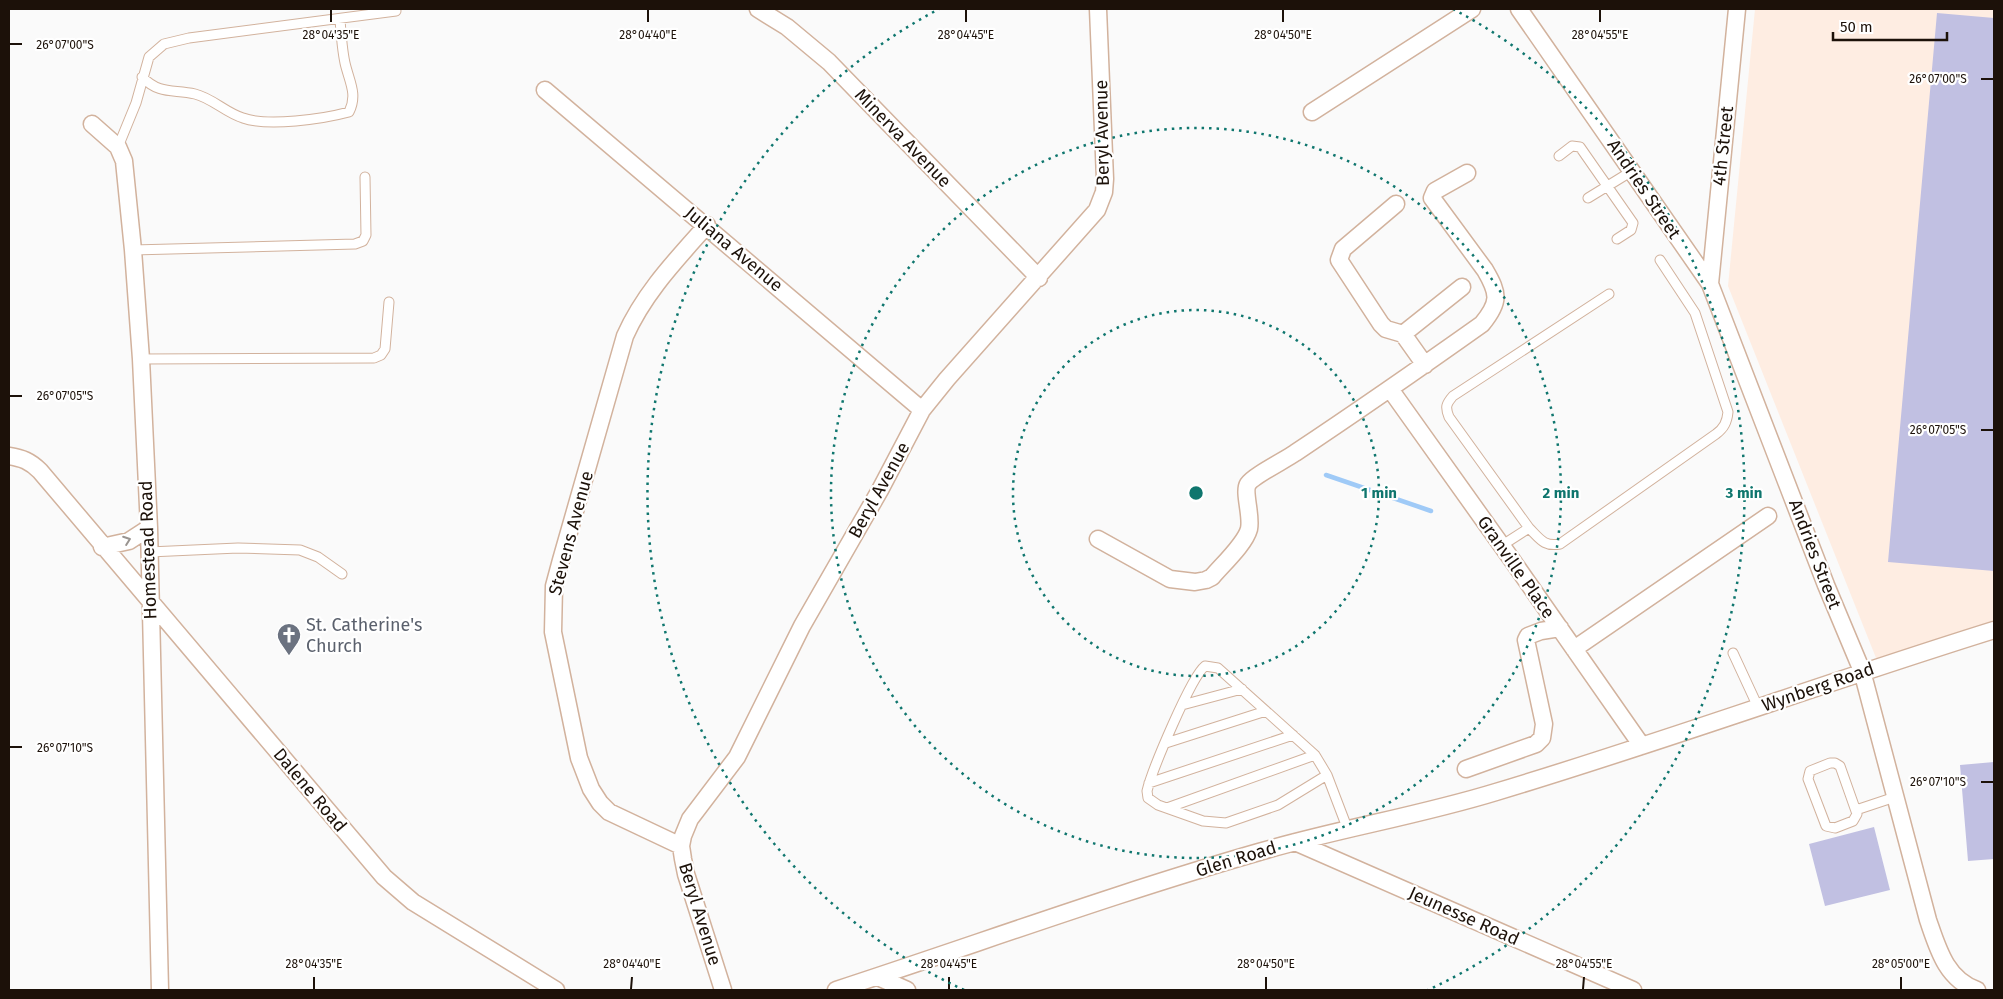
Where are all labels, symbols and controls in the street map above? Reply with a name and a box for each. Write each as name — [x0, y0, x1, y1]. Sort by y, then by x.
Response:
scale bar — [1833, 10, 1947, 42]
text: 50 m — [1840, 18, 1873, 36]
text: 28°04'35"E — [303, 28, 359, 42]
text: 28°04'40"E — [619, 28, 677, 42]
text: 28°04'45"E — [938, 28, 994, 42]
text: 28°04'50"E — [1254, 28, 1312, 42]
text: 28°04'55"E — [1572, 28, 1628, 42]
text: 26°07'00"S — [36, 38, 94, 52]
text: 26°07'00"S — [1909, 72, 1967, 86]
street label: Beryl Avenue — [1090, 80, 1114, 186]
street label: Minerva Avenue — [850, 84, 956, 192]
street label: 4th Street — [1708, 104, 1738, 187]
street label: Andries Street — [1603, 135, 1686, 243]
street label: Juliana Avenue — [681, 202, 787, 296]
text: 26°07'05"S — [37, 389, 94, 403]
text: 26°07'05"S — [1910, 423, 1967, 437]
street label: Beryl Avenue — [844, 438, 914, 542]
street label: Stevens Avenue — [544, 468, 598, 598]
street label: Homestead Road — [135, 480, 161, 620]
centre of rings — [1187, 484, 1205, 502]
text: 1 min — [1361, 484, 1397, 502]
text: 2 min — [1543, 484, 1579, 502]
text: 3 min — [1725, 484, 1762, 502]
street label: Andries Street — [1784, 496, 1846, 612]
street label: Granville Place — [1473, 511, 1559, 623]
one-way arrow — [122, 536, 131, 546]
place label: St. Catherine's Church — [306, 614, 422, 657]
church icon: St. Catherine's Church — [276, 622, 302, 656]
street label: Wynberg Road — [1759, 658, 1877, 716]
text: 26°07'10"S — [37, 741, 94, 755]
street label: Dalene Road — [269, 744, 351, 836]
text: 26°07'10"S — [1910, 775, 1967, 789]
street label: Glen Road — [1193, 836, 1279, 882]
street label: Beryl Avenue — [674, 860, 726, 968]
street label: Jeunesse Road — [1405, 882, 1523, 950]
text: 28°04'35"E — [286, 957, 342, 971]
text: 28°04'40"E — [603, 957, 661, 971]
text: 28°04'45"E — [921, 957, 977, 971]
text: 28°04'50"E — [1237, 957, 1295, 971]
text: 28°04'55"E — [1556, 957, 1612, 971]
text: 28°05'00"E — [1872, 957, 1930, 971]

